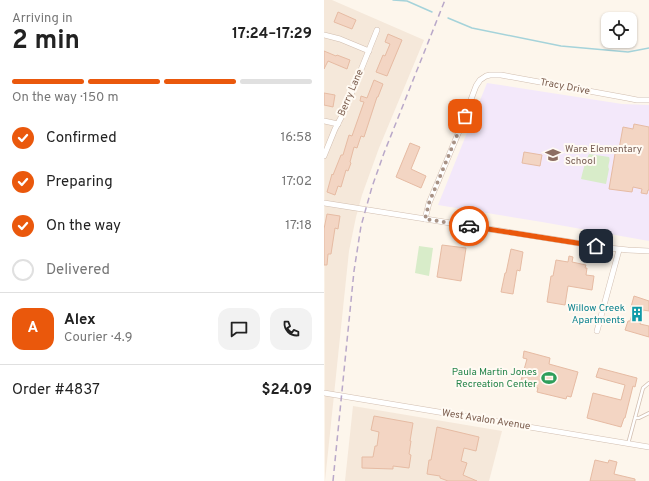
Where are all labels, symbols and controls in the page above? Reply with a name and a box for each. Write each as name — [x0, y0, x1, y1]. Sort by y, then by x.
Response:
text: Arriving in — [12, 11, 73, 27]
map controls — [601, 12, 637, 48]
button: locate — [601, 12, 637, 48]
text: 2 min — [12, 25, 80, 58]
text: 17:24–17:29 — [232, 25, 312, 44]
street label: Berry Lane — [335, 68, 367, 118]
street label: Tracy Drive — [539, 76, 591, 98]
text: On the way · 150 m — [12, 90, 118, 106]
pin — [448, 99, 482, 133]
icon: bag — [454, 105, 476, 127]
icon: check — [12, 127, 34, 149]
text: Confirmed — [46, 129, 117, 148]
text: 16:58 — [280, 130, 312, 146]
place label: Ware Elementary School — [565, 143, 642, 168]
school or university icon: Ware Elementary School — [544, 146, 562, 164]
icon: check — [12, 171, 34, 193]
text: Preparing — [46, 173, 113, 192]
text: 17:02 — [282, 174, 312, 190]
courier — [449, 206, 489, 246]
icon: check — [12, 215, 34, 237]
icon: car — [458, 215, 480, 237]
text: On the way — [46, 217, 121, 236]
text: 17:18 — [285, 218, 312, 234]
pin — [579, 229, 613, 263]
icon: home — [585, 235, 607, 257]
text: Delivered — [46, 261, 110, 280]
place label: Willow Creek Apartments — [567, 302, 625, 327]
building icon: Willow Creek Apartments — [628, 305, 646, 323]
button: chat — [218, 308, 260, 350]
button: phone — [270, 308, 312, 350]
text: Alex — [64, 311, 96, 330]
text: A — [28, 319, 38, 338]
text: Courier · 4.9 — [64, 330, 132, 346]
place label: Paula Martin Jones Recreation Center — [452, 366, 537, 391]
sports icon: Paula Martin Jones Recreation Center — [540, 369, 558, 387]
text: Order #4837 — [12, 381, 100, 400]
text: $24.09 — [261, 381, 312, 400]
street label: West Avalon Avenue — [441, 407, 531, 433]

